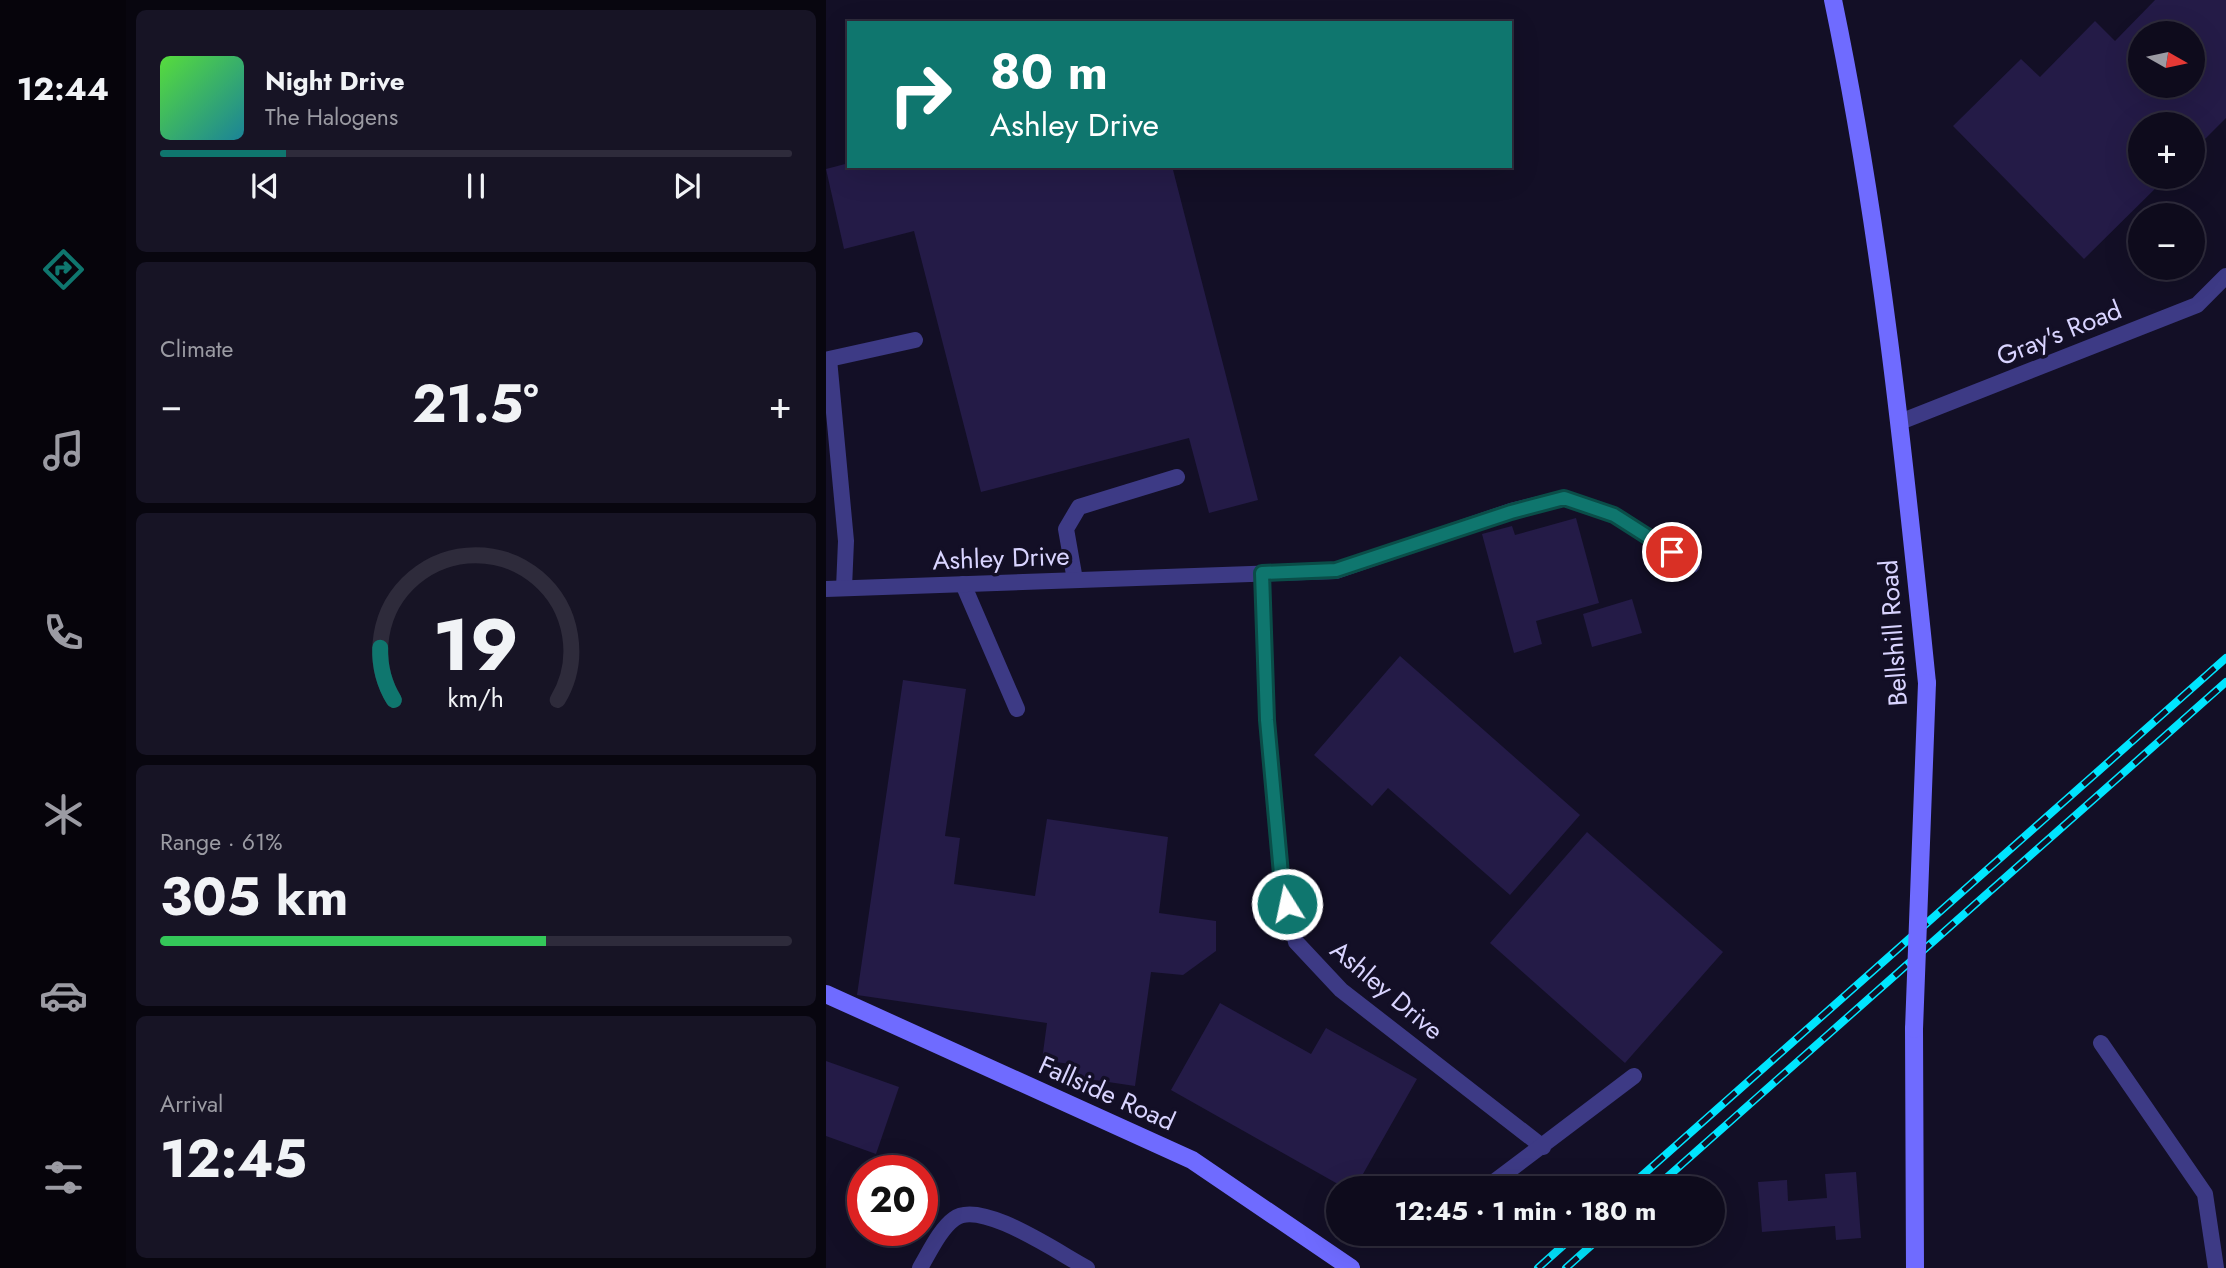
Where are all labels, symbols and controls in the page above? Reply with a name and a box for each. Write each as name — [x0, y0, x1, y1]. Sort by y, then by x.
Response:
north arrow — [2128, 21, 2205, 98]
map controls — [2128, 21, 2205, 280]
text: 80 m — [990, 37, 1108, 107]
icon: right — [875, 49, 966, 140]
text: Night Drive — [265, 62, 405, 100]
text: 12:44 — [17, 66, 109, 112]
text: The Halogens — [265, 100, 398, 134]
text: Ashley Drive — [990, 102, 1159, 148]
button: + — [2128, 112, 2205, 189]
icon: previous — [246, 167, 284, 205]
icon: pause — [457, 167, 495, 205]
icon: next — [668, 167, 706, 205]
button: − — [2128, 203, 2205, 280]
icon: directions — [39, 245, 88, 294]
street label: Gray's Road — [1991, 291, 2127, 375]
text: Climate — [160, 332, 233, 366]
text: 21.5° — [412, 366, 539, 442]
text: − — [160, 377, 182, 432]
text: + — [769, 377, 792, 432]
icon: music — [39, 426, 88, 475]
pin — [1642, 522, 1702, 582]
icon: arrive — [1653, 533, 1691, 571]
street label: Ashley Drive — [932, 537, 1070, 579]
street label: Bellshill Road — [1869, 559, 1917, 707]
text: 19 — [433, 592, 519, 697]
icon: phone — [39, 608, 88, 657]
text: km/h — [448, 680, 504, 716]
icon: climate — [39, 790, 88, 839]
text: Range · 61% — [160, 825, 283, 859]
text: 305 km — [160, 859, 349, 935]
position arrow — [1250, 867, 1324, 941]
street label: Ashley Drive — [1322, 931, 1452, 1049]
icon: car — [39, 971, 88, 1020]
street label: Fallside Road — [1033, 1046, 1181, 1140]
text: Arrival — [160, 1087, 223, 1121]
text: 12:45 — [160, 1121, 307, 1197]
icon: filters — [39, 1153, 88, 1202]
speed limit sign: 20 — [847, 1155, 938, 1246]
text: 12:45 · 1 min · 180 m — [1395, 1192, 1656, 1230]

